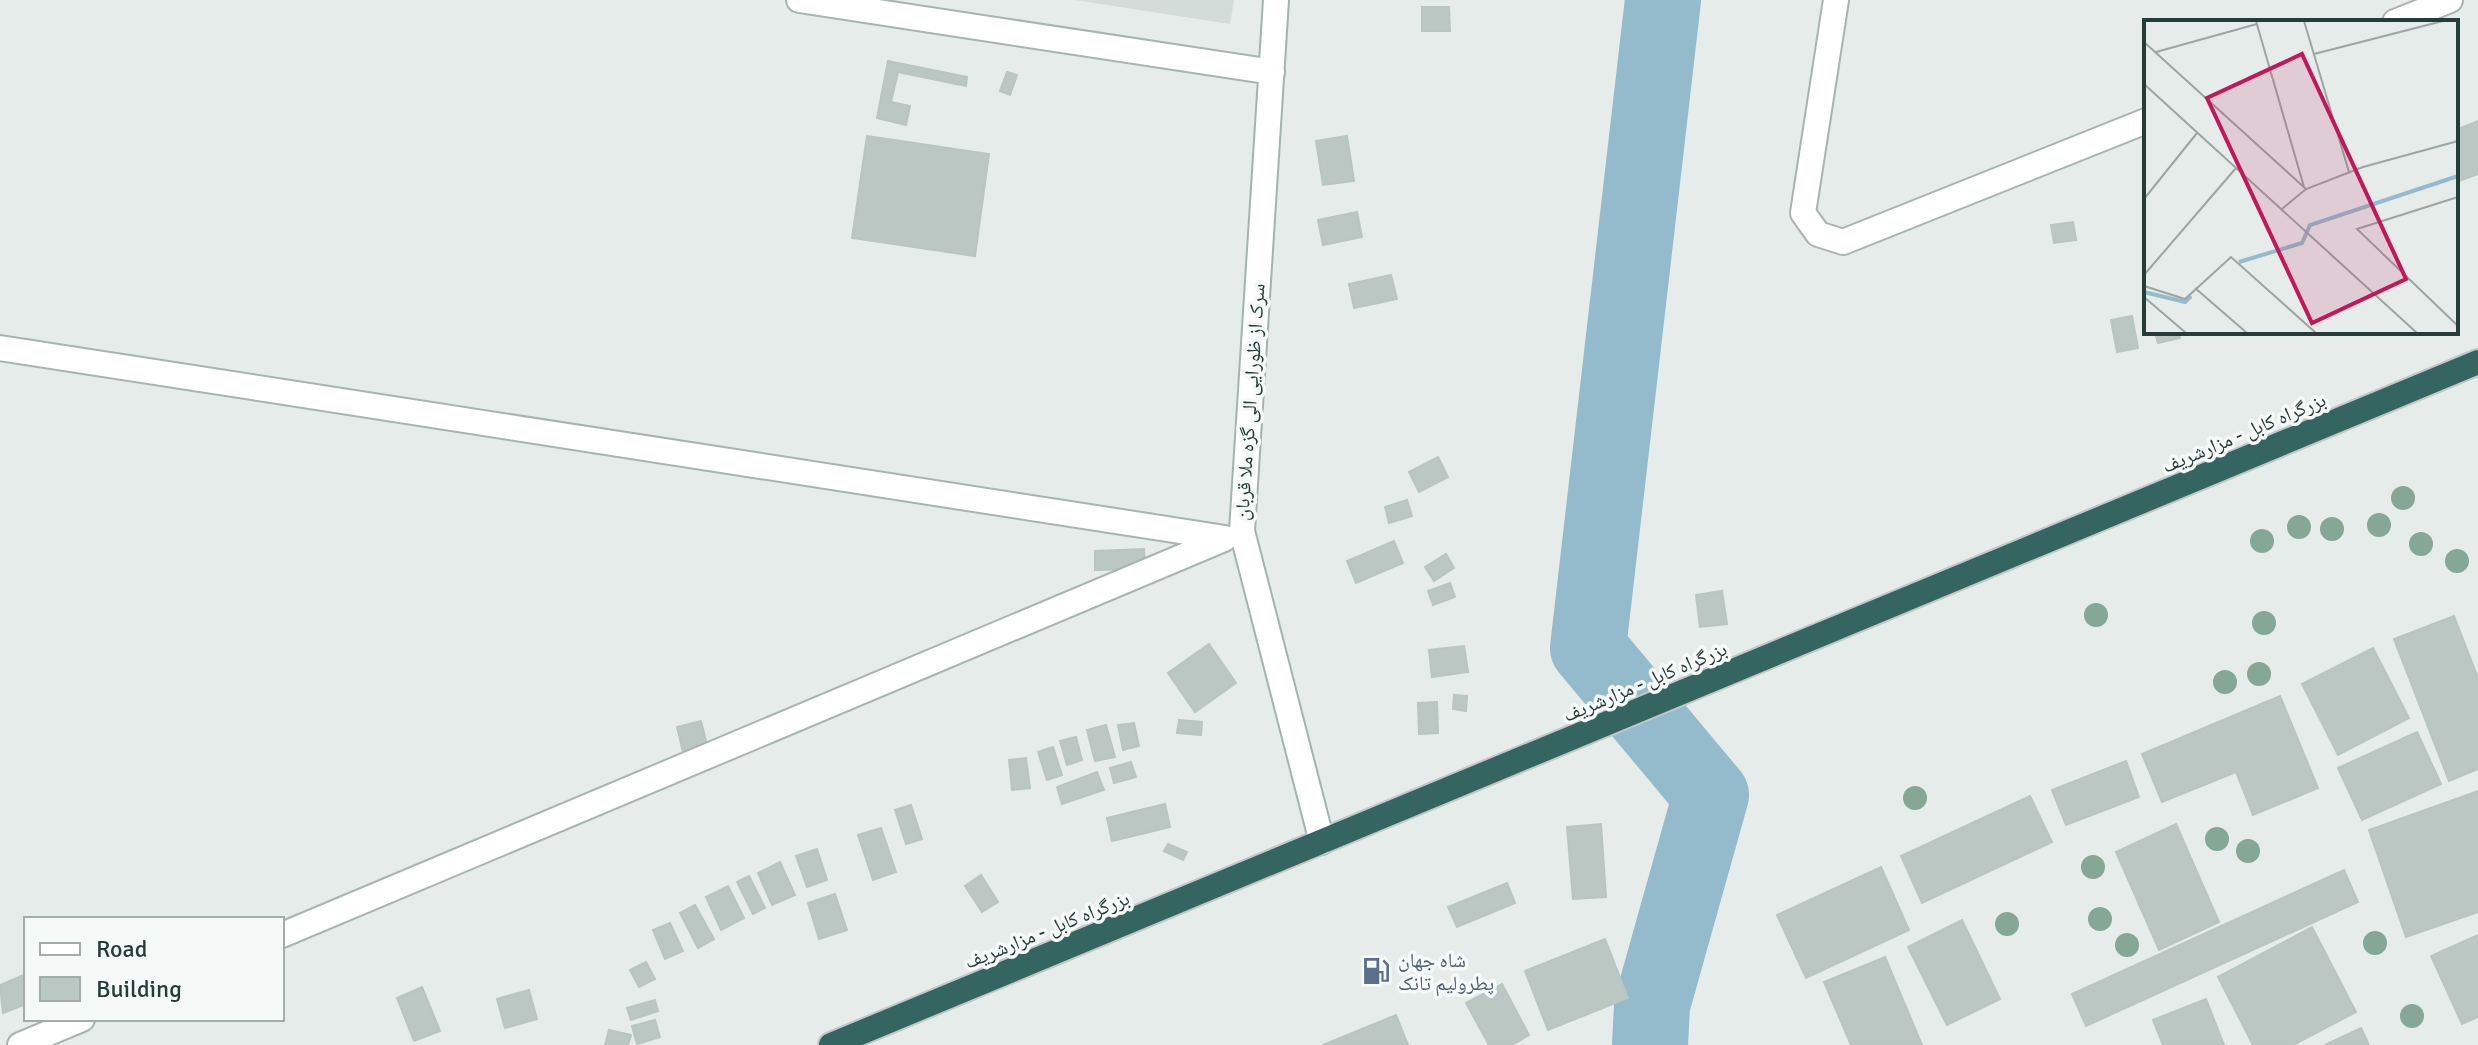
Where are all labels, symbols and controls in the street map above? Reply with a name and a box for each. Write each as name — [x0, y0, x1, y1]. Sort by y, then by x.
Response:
inset map — [2144, 20, 2458, 334]
street label: سرک از ظورایی الی گزه ملا قربان — [1229, 283, 1271, 521]
street label: بزرگراه کابل - مزارشریف — [2158, 387, 2330, 479]
street label: بزرگراه کابل - مزارشریف — [1559, 636, 1731, 728]
street label: بزرگراه کابل - مزارشریف — [961, 886, 1133, 974]
legend — [24, 917, 284, 1021]
text: Road — [96, 934, 147, 964]
place label: شاه جهان پطرولیم تانک — [1398, 948, 1494, 997]
fuel station icon: شاه جهان پطرولیم تانک — [1361, 956, 1391, 986]
text: Building — [96, 974, 182, 1004]

